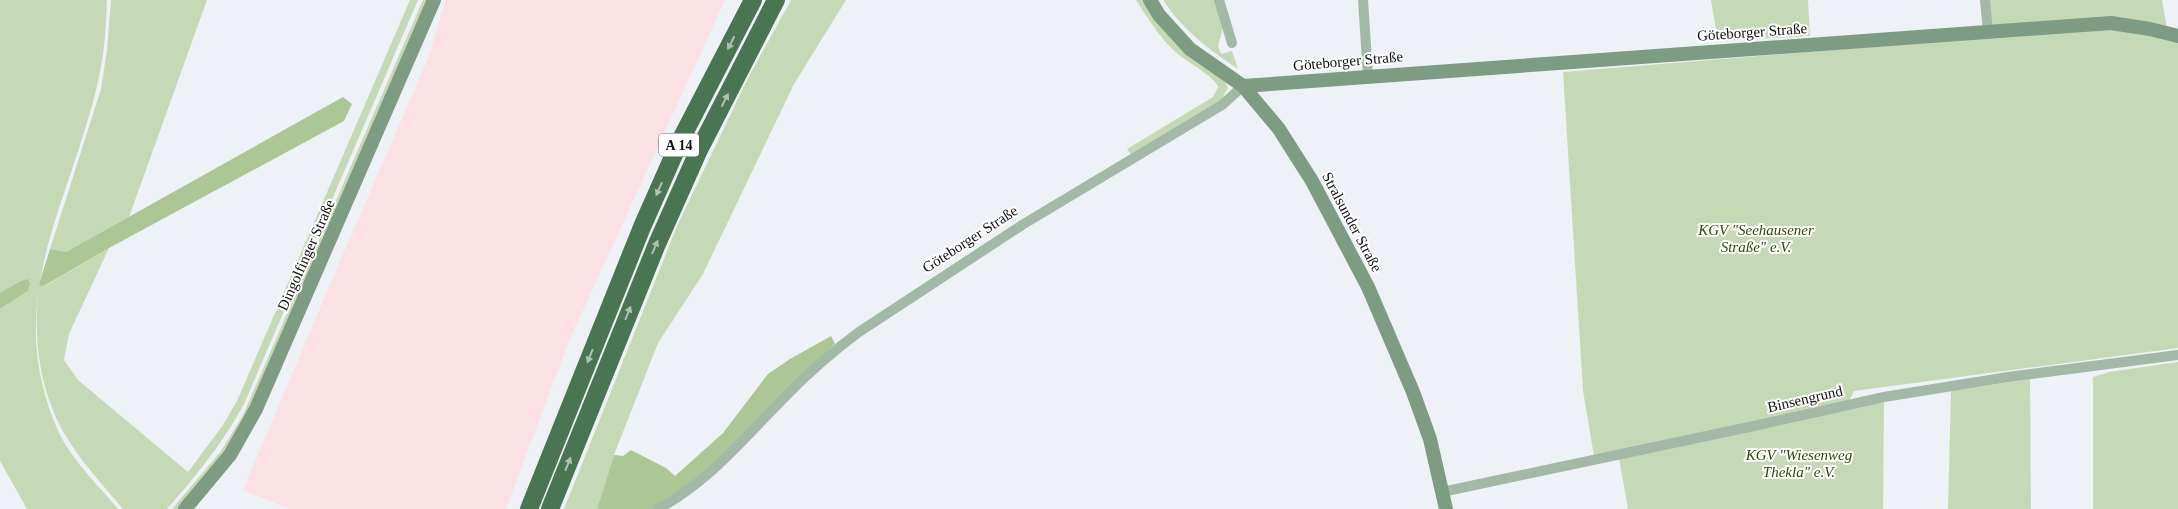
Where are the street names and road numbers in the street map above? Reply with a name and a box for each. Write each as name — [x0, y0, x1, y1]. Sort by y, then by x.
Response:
street label: Göteborger Straße — [1697, 20, 1808, 44]
street label: Göteborger Straße — [1292, 48, 1404, 74]
road number: A 14 — [659, 134, 699, 156]
street label: Stralsunder Straße — [1319, 170, 1385, 275]
street label: Dingolfinger Straße — [274, 197, 338, 313]
street label: Göteborger Straße — [919, 202, 1021, 276]
street label: Binsengrund — [1766, 382, 1845, 415]

